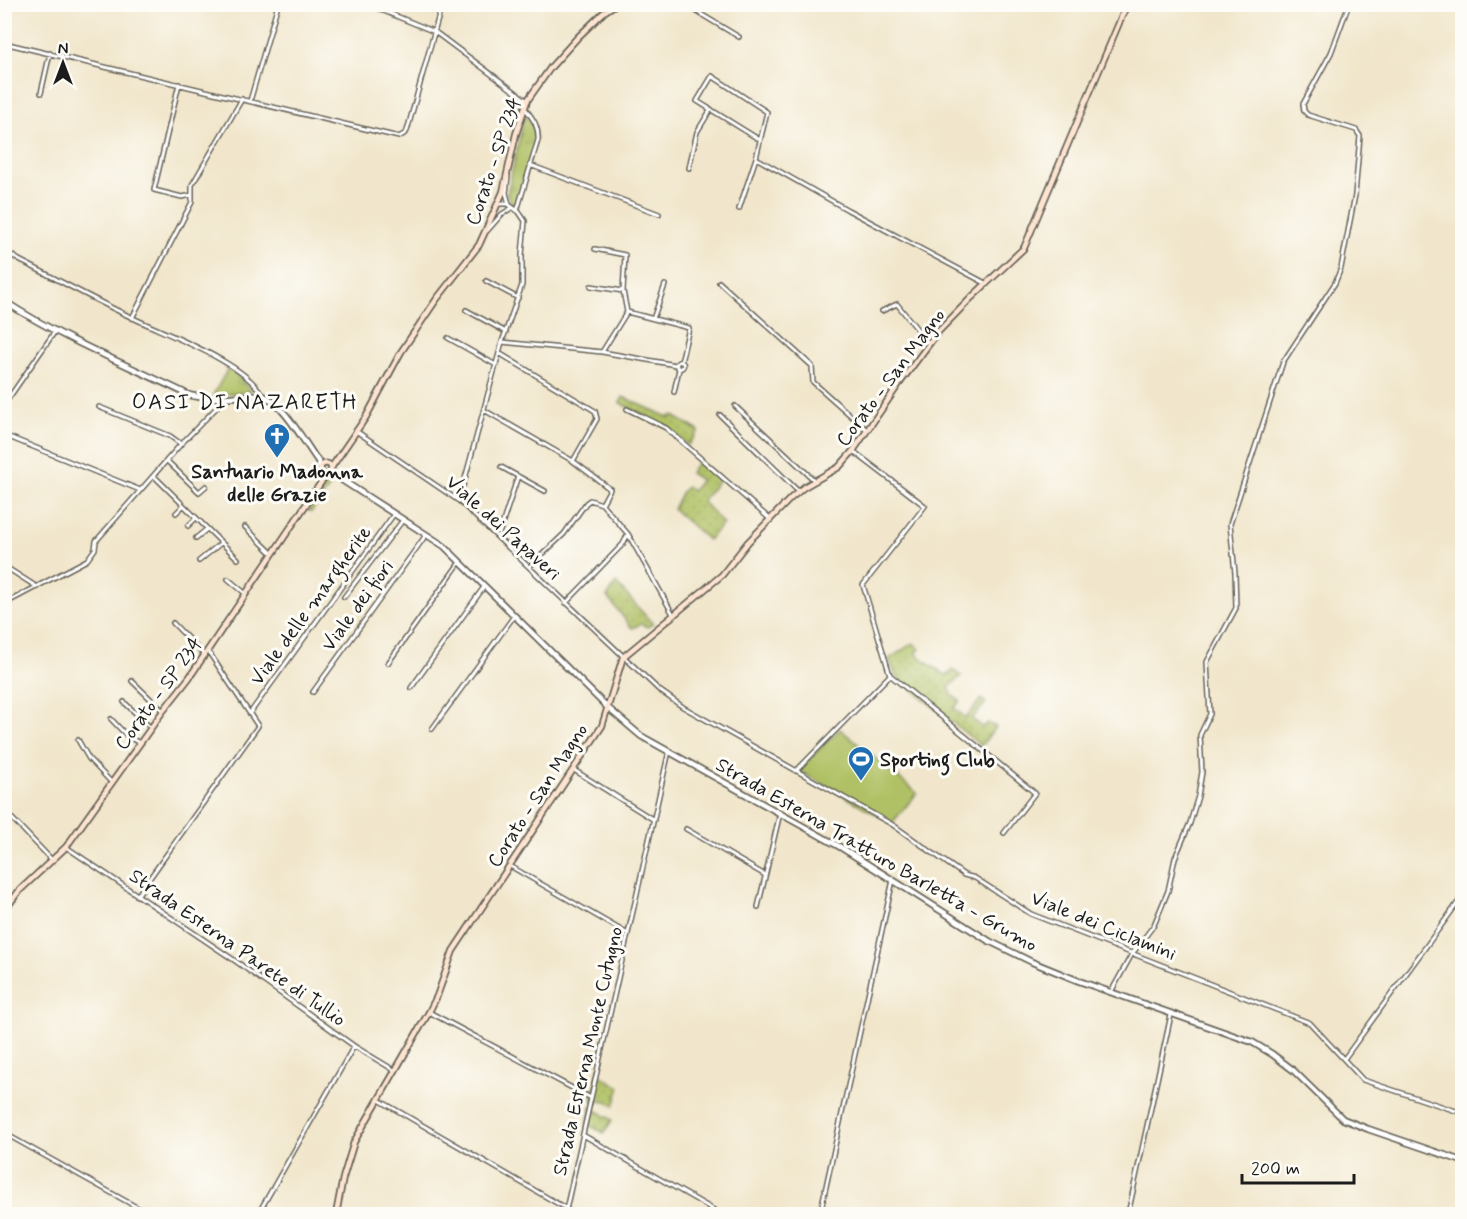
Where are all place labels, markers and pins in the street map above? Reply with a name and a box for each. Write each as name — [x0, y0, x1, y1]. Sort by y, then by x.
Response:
church icon: Santuario Madonna delle Grazie — [262, 421, 292, 459]
place label: Santuario Madonna delle Grazie — [191, 459, 364, 509]
sports icon: Sporting Club — [846, 744, 876, 782]
place label: Sporting Club — [880, 747, 995, 776]

